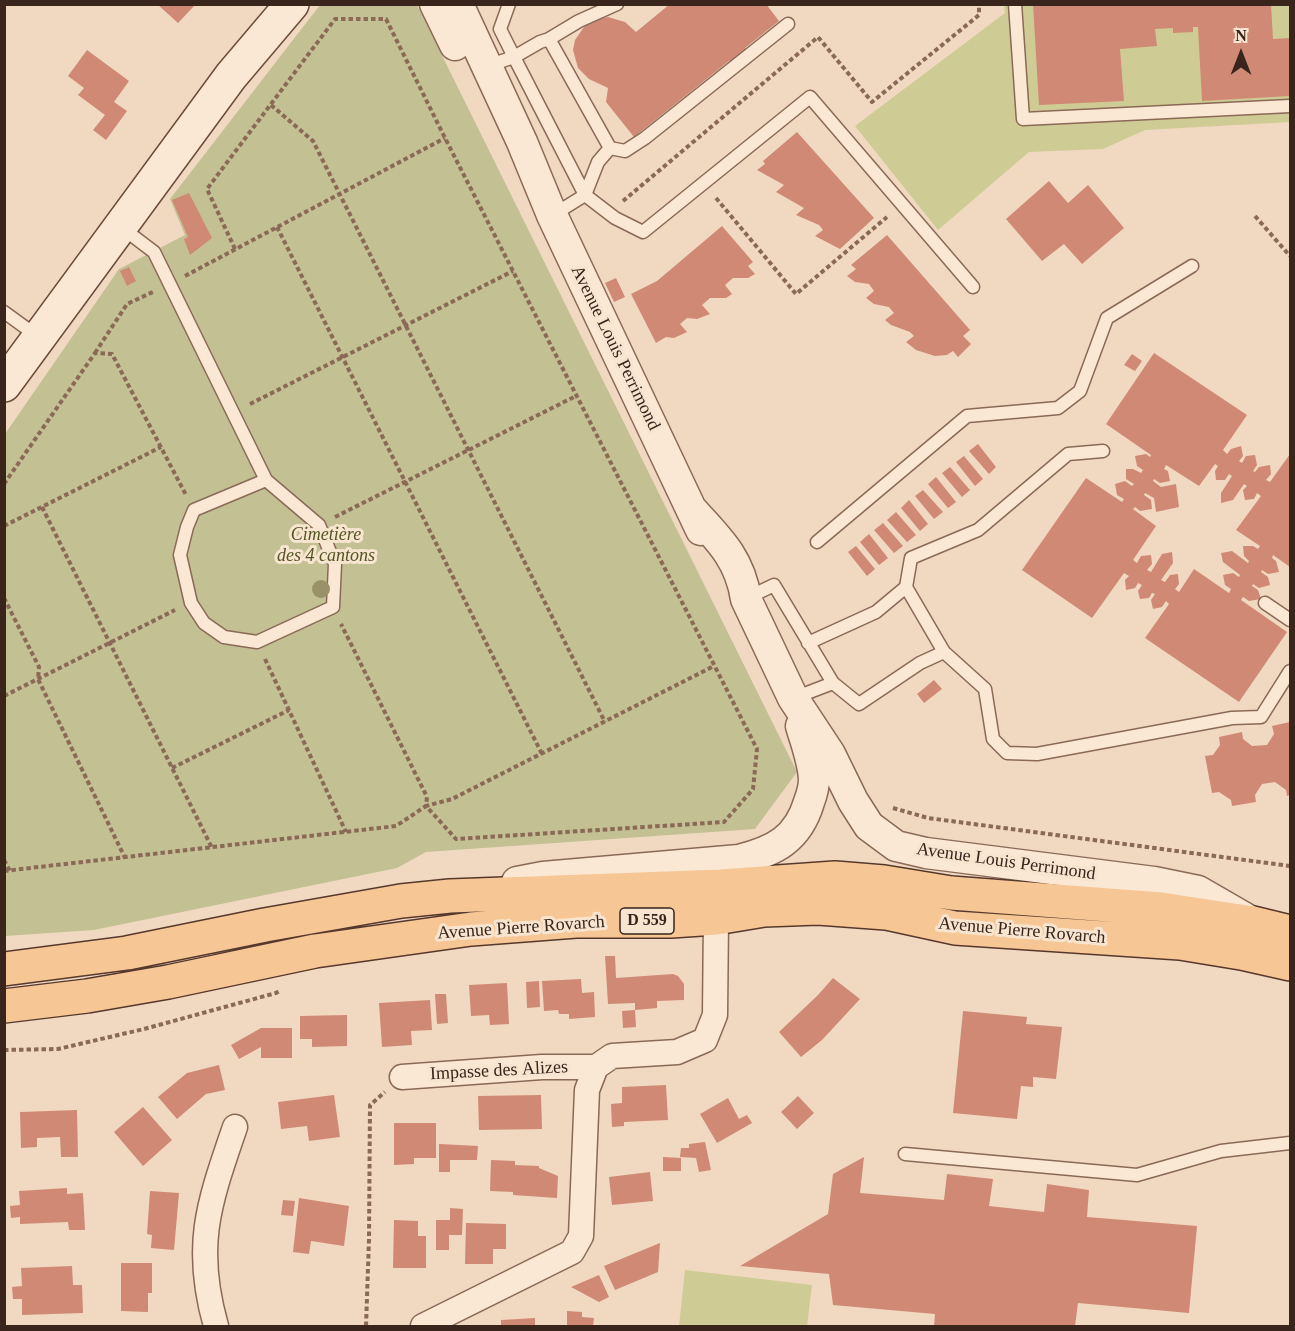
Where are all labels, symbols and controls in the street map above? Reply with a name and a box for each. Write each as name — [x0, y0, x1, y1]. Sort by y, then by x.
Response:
north arrow — [1211, 24, 1271, 84]
text: N — [1235, 27, 1247, 44]
street label: Avenue Louis Perrimond — [566, 262, 664, 434]
park label: Cimetière des 4 cantons — [277, 524, 375, 566]
street label: Avenue Louis Perrimond — [915, 839, 1097, 885]
road number: D 559 — [620, 908, 674, 934]
street label: Avenue Pierre Rovarch — [437, 911, 605, 945]
street label: Avenue Pierre Rovarch — [938, 913, 1106, 949]
street label: Impasse des Alizes — [430, 1057, 568, 1085]

